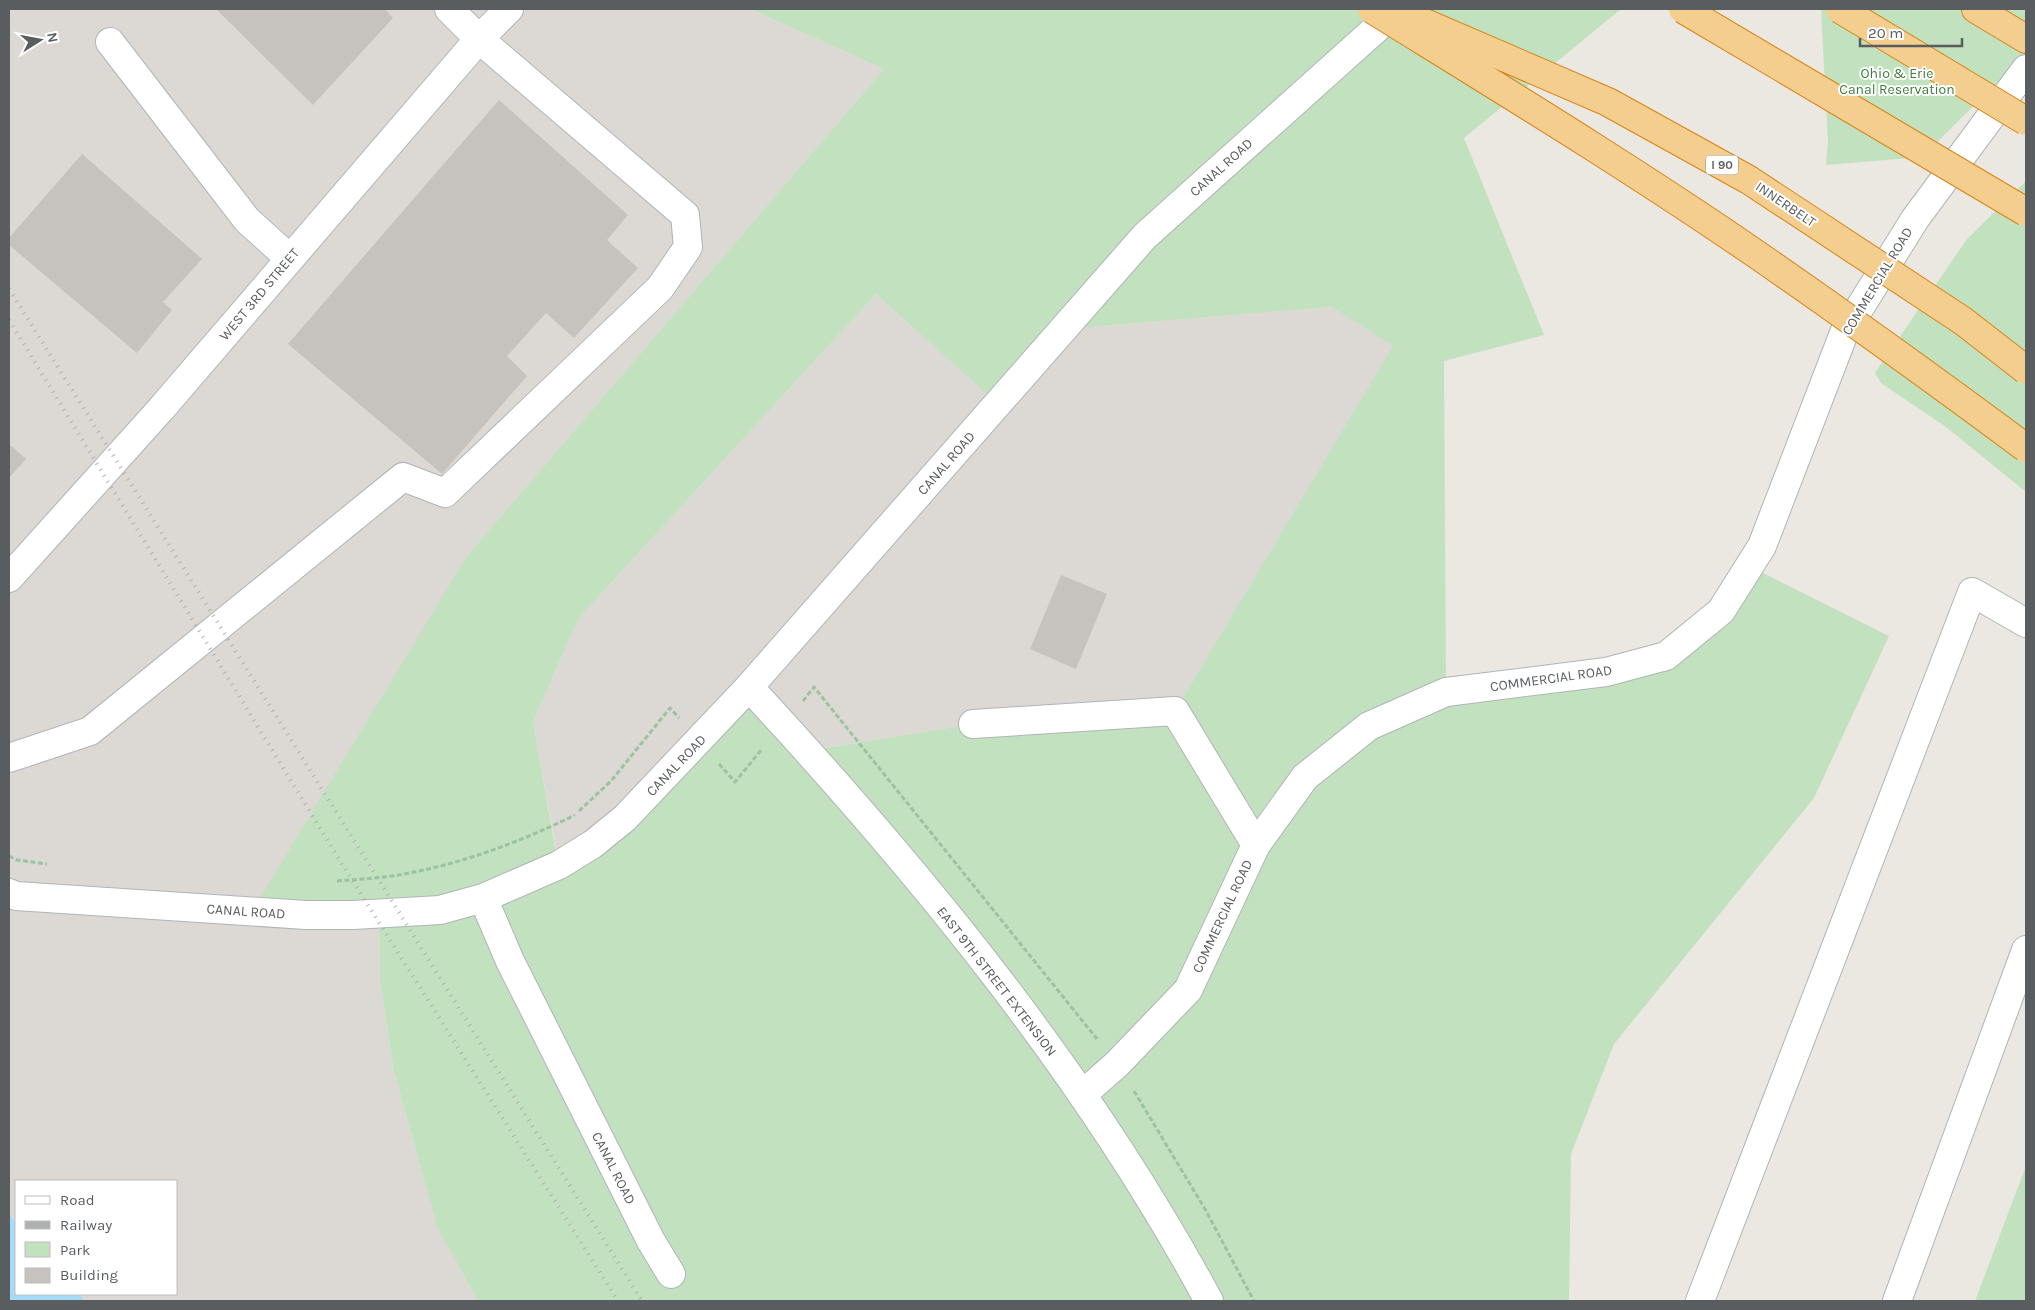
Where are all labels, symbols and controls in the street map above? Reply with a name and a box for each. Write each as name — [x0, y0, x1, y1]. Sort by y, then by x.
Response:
north arrow — [15, 15, 65, 65]
scale bar — [1860, 15, 1962, 47]
text: 20 m — [1868, 24, 1903, 42]
text: N — [43, 31, 62, 44]
park label: Ohio & Erie Canal Reservation — [1839, 65, 1955, 98]
street label: CANAL ROAD — [1186, 135, 1256, 200]
road number: I 90 — [1706, 156, 1738, 174]
street label: INNERBELT — [1752, 178, 1819, 231]
street label: COMMERCIAL ROAD — [1838, 224, 1916, 338]
street label: WEST 3RD STREET — [216, 245, 303, 344]
street label: CANAL ROAD — [914, 428, 979, 499]
street label: COMMERCIAL ROAD — [1489, 662, 1613, 695]
street label: CANAL ROAD — [643, 731, 710, 800]
street label: COMMERCIAL ROAD — [1189, 857, 1256, 976]
street label: CANAL ROAD — [206, 900, 286, 923]
street label: EAST 9TH STREET EXTENSION — [933, 903, 1060, 1059]
street label: CANAL ROAD — [588, 1129, 639, 1207]
legend — [15, 1180, 178, 1295]
text: Road — [60, 1191, 95, 1209]
text: Railway — [60, 1216, 112, 1234]
text: Park — [60, 1241, 90, 1259]
text: Building — [60, 1266, 118, 1284]

